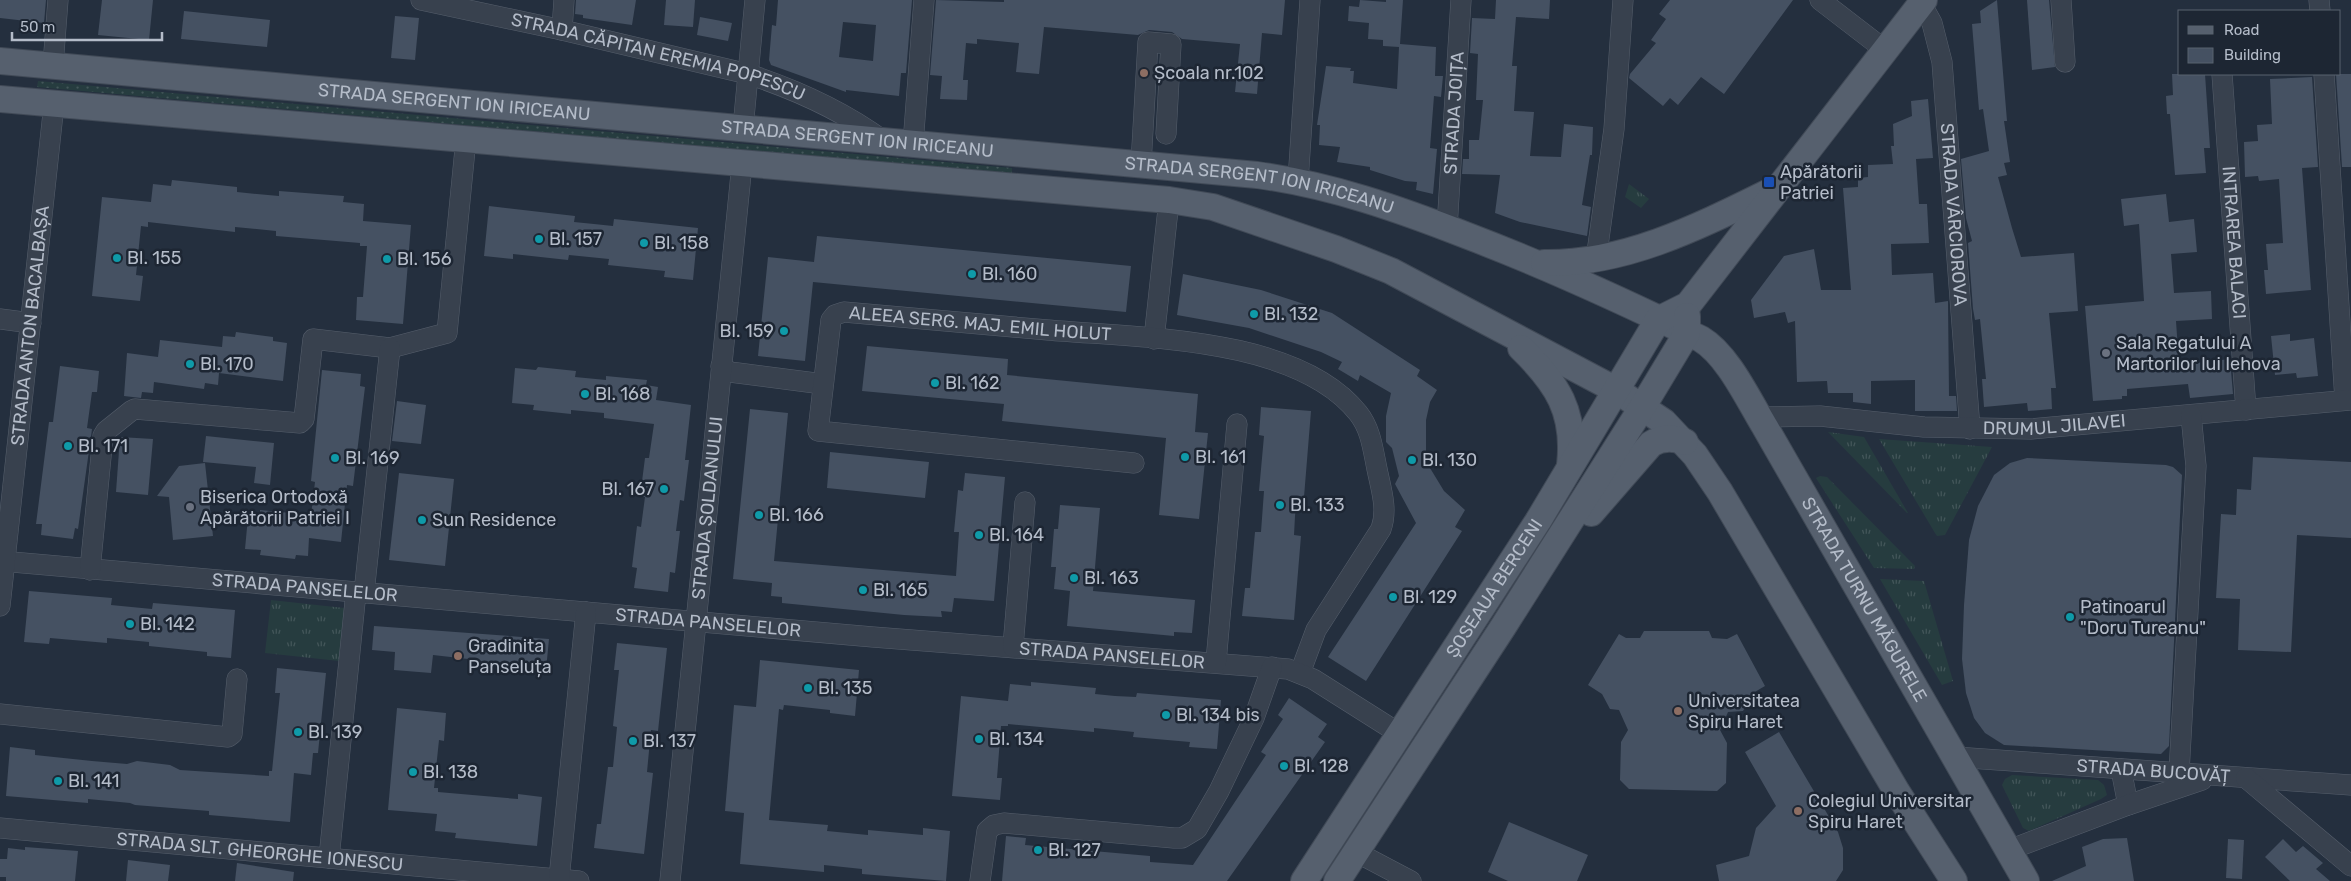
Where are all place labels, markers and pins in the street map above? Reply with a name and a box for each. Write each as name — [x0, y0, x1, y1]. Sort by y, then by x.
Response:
place label: Școala nr.102 — [1154, 62, 1264, 84]
marker: Școala nr.102 — [1138, 67, 1150, 79]
place label: Apărătorii Patriei — [1780, 161, 1862, 204]
marker: Apărătorii Patriei — [1762, 175, 1776, 189]
place label: Bl. 157 — [549, 228, 602, 250]
place label: Bl. 158 — [654, 232, 709, 254]
marker: Bl. 157 — [533, 233, 545, 245]
marker: Bl. 158 — [638, 237, 650, 249]
place label: Bl. 155 — [127, 247, 181, 269]
place label: Bl. 156 — [397, 248, 452, 270]
marker: Bl. 155 — [111, 252, 123, 264]
marker: Bl. 156 — [381, 253, 393, 265]
place label: Bl. 160 — [982, 263, 1037, 285]
marker: Bl. 160 — [966, 268, 978, 280]
place label: Bl. 132 — [1264, 303, 1318, 325]
marker: Bl. 132 — [1248, 308, 1260, 320]
place label: Bl. 159 — [720, 320, 774, 342]
marker: Bl. 159 — [778, 325, 790, 337]
place label: Sala Regatului A Martorilor lui Iehova — [2116, 332, 2281, 375]
marker: Sala Regatului A Martorilor lui Iehova — [2100, 347, 2112, 359]
place label: Bl. 170 — [200, 353, 254, 375]
marker: Bl. 170 — [184, 358, 196, 370]
place label: Bl. 162 — [945, 372, 999, 394]
marker: Bl. 162 — [929, 377, 941, 389]
place label: Bl. 168 — [595, 383, 650, 405]
marker: Bl. 168 — [579, 388, 591, 400]
place label: Bl. 171 — [78, 435, 128, 457]
marker: Bl. 171 — [62, 440, 74, 452]
place label: Bl. 161 — [1195, 446, 1246, 468]
place label: Bl. 169 — [345, 447, 400, 469]
place label: Bl. 130 — [1422, 449, 1477, 471]
marker: Bl. 161 — [1179, 451, 1191, 463]
marker: Bl. 169 — [329, 452, 341, 464]
marker: Bl. 130 — [1406, 454, 1418, 466]
place label: Bl. 167 — [601, 478, 654, 500]
marker: Bl. 167 — [658, 483, 670, 495]
place label: Biserica Ortodoxă Apărătorii Patriei I — [200, 486, 350, 529]
place label: Bl. 133 — [1290, 494, 1345, 516]
marker: Bl. 133 — [1274, 499, 1286, 511]
marker: Biserica Ortodoxă Apărătorii Patriei I — [184, 501, 196, 513]
place label: Bl. 166 — [769, 504, 824, 526]
place label: Sun Residence — [432, 509, 556, 531]
marker: Bl. 166 — [753, 509, 765, 521]
marker: Sun Residence — [416, 514, 428, 526]
place label: Bl. 164 — [989, 524, 1044, 546]
marker: Bl. 164 — [973, 529, 985, 541]
place label: Bl. 163 — [1084, 567, 1139, 589]
marker: Bl. 163 — [1068, 572, 1080, 584]
place label: Bl. 165 — [873, 579, 928, 601]
marker: Bl. 165 — [857, 584, 869, 596]
place label: Bl. 129 — [1403, 586, 1457, 608]
marker: Bl. 129 — [1387, 591, 1399, 603]
place label: Patinoarul "Doru Tureanu" — [2080, 596, 2206, 639]
marker: Patinoarul "Doru Tureanu" — [2064, 611, 2076, 623]
place label: Bl. 142 — [140, 613, 195, 635]
marker: Bl. 142 — [124, 618, 136, 630]
place label: Gradinita Panseluța — [468, 635, 552, 678]
marker: Gradinita Panseluța — [452, 650, 464, 662]
place label: Bl. 135 — [818, 677, 873, 699]
marker: Bl. 135 — [802, 682, 814, 694]
place label: Universitatea Spiru Haret — [1688, 690, 1800, 733]
place label: Bl. 134 bis — [1176, 704, 1260, 726]
marker: Universitatea Spiru Haret — [1672, 705, 1684, 717]
marker: Bl. 134 bis — [1160, 709, 1172, 721]
place label: Bl. 139 — [308, 721, 363, 743]
marker: Bl. 139 — [292, 726, 304, 738]
place label: Bl. 134 — [989, 728, 1044, 750]
place label: Bl. 137 — [643, 730, 696, 752]
marker: Bl. 134 — [973, 733, 985, 745]
marker: Bl. 137 — [627, 735, 639, 747]
place label: Bl. 128 — [1294, 755, 1349, 777]
marker: Bl. 128 — [1278, 760, 1290, 772]
place label: Bl. 138 — [423, 761, 478, 783]
marker: Bl. 138 — [407, 766, 419, 778]
place label: Bl. 141 — [68, 770, 120, 792]
marker: Bl. 141 — [52, 775, 64, 787]
place label: Colegiul Universitar Spiru Haret — [1808, 790, 1971, 833]
marker: Colegiul Universitar Spiru Haret — [1792, 805, 1804, 817]
place label: Bl. 127 — [1048, 839, 1101, 861]
marker: Bl. 127 — [1032, 844, 1044, 856]

